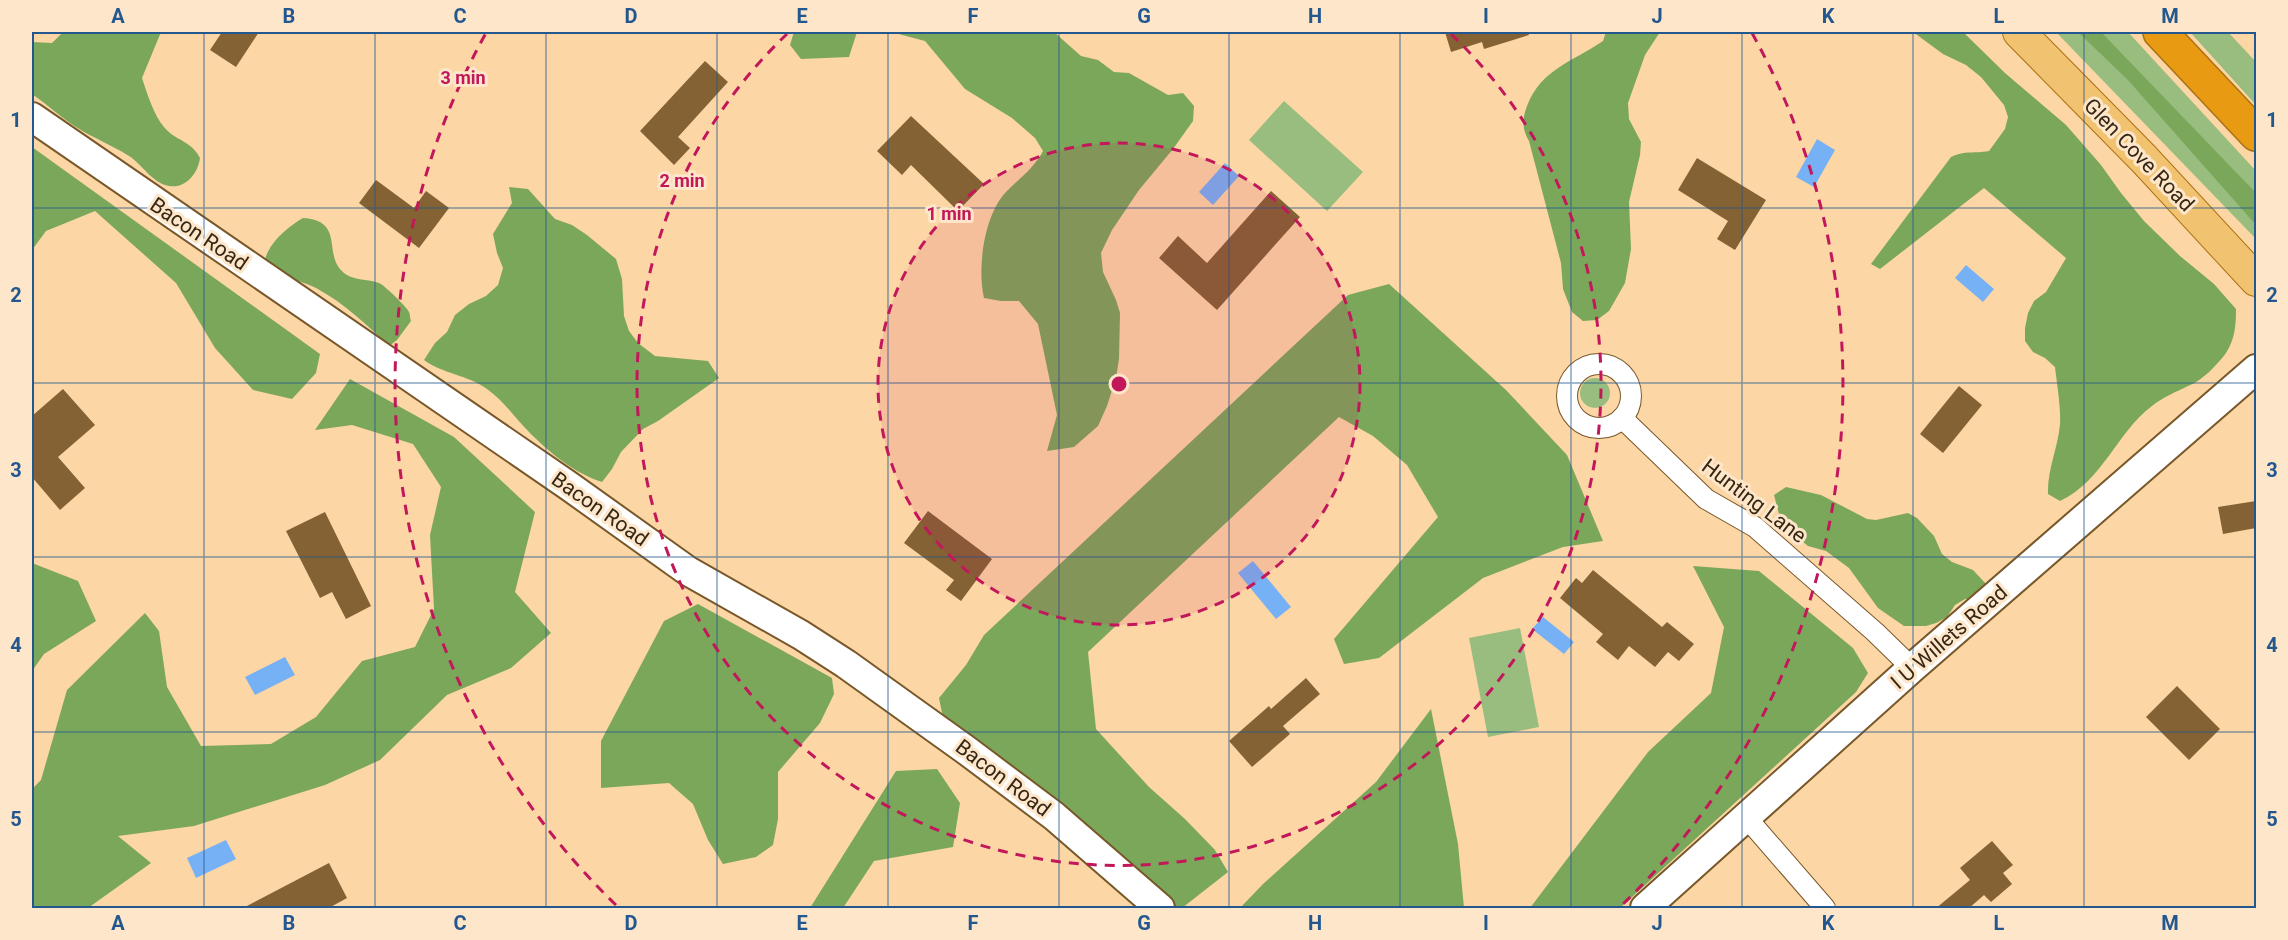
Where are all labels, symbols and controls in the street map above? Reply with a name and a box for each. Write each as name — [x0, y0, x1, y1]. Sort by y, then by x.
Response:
text: A — [111, 4, 125, 28]
text: B — [283, 4, 295, 28]
text: C — [453, 4, 467, 28]
text: D — [625, 4, 638, 28]
text: E — [796, 4, 808, 28]
text: F — [968, 4, 979, 28]
text: G — [1137, 4, 1151, 28]
text: H — [1308, 4, 1322, 28]
text: I — [1483, 4, 1489, 28]
text: J — [1651, 4, 1663, 28]
text: K — [1822, 4, 1835, 28]
text: L — [1994, 4, 2005, 28]
text: M — [2161, 4, 2179, 28]
text: 3 min — [440, 67, 486, 88]
street label: Glen Cove Road — [2079, 94, 2199, 216]
text: 1 — [10, 108, 22, 132]
text: 1 — [2266, 108, 2278, 132]
text: 2 min — [659, 170, 705, 191]
street label: Bacon Road — [146, 193, 252, 275]
text: 1 min — [926, 203, 972, 224]
text: 2 — [10, 283, 22, 307]
text: 2 — [2266, 283, 2278, 307]
centre of rings — [1109, 374, 1129, 394]
street label: Hunting Lane — [1697, 454, 1811, 548]
text: 3 — [10, 458, 22, 482]
text: 3 — [2266, 458, 2278, 482]
street label: Bacon Road — [547, 467, 653, 551]
street label: I U Willets Road — [1886, 580, 2012, 694]
text: 4 — [10, 633, 22, 657]
text: 4 — [2266, 633, 2278, 657]
street label: Bacon Road — [951, 735, 1055, 821]
text: 5 — [10, 807, 22, 831]
text: 5 — [2266, 807, 2278, 831]
text: A — [111, 911, 125, 935]
text: B — [283, 911, 295, 935]
text: C — [453, 911, 467, 935]
text: D — [625, 911, 638, 935]
text: E — [796, 911, 808, 935]
text: F — [968, 911, 979, 935]
text: G — [1137, 911, 1151, 935]
text: H — [1308, 911, 1322, 935]
text: I — [1483, 911, 1489, 935]
text: J — [1651, 911, 1663, 935]
text: K — [1822, 911, 1835, 935]
text: L — [1994, 911, 2005, 935]
text: M — [2161, 911, 2179, 935]

